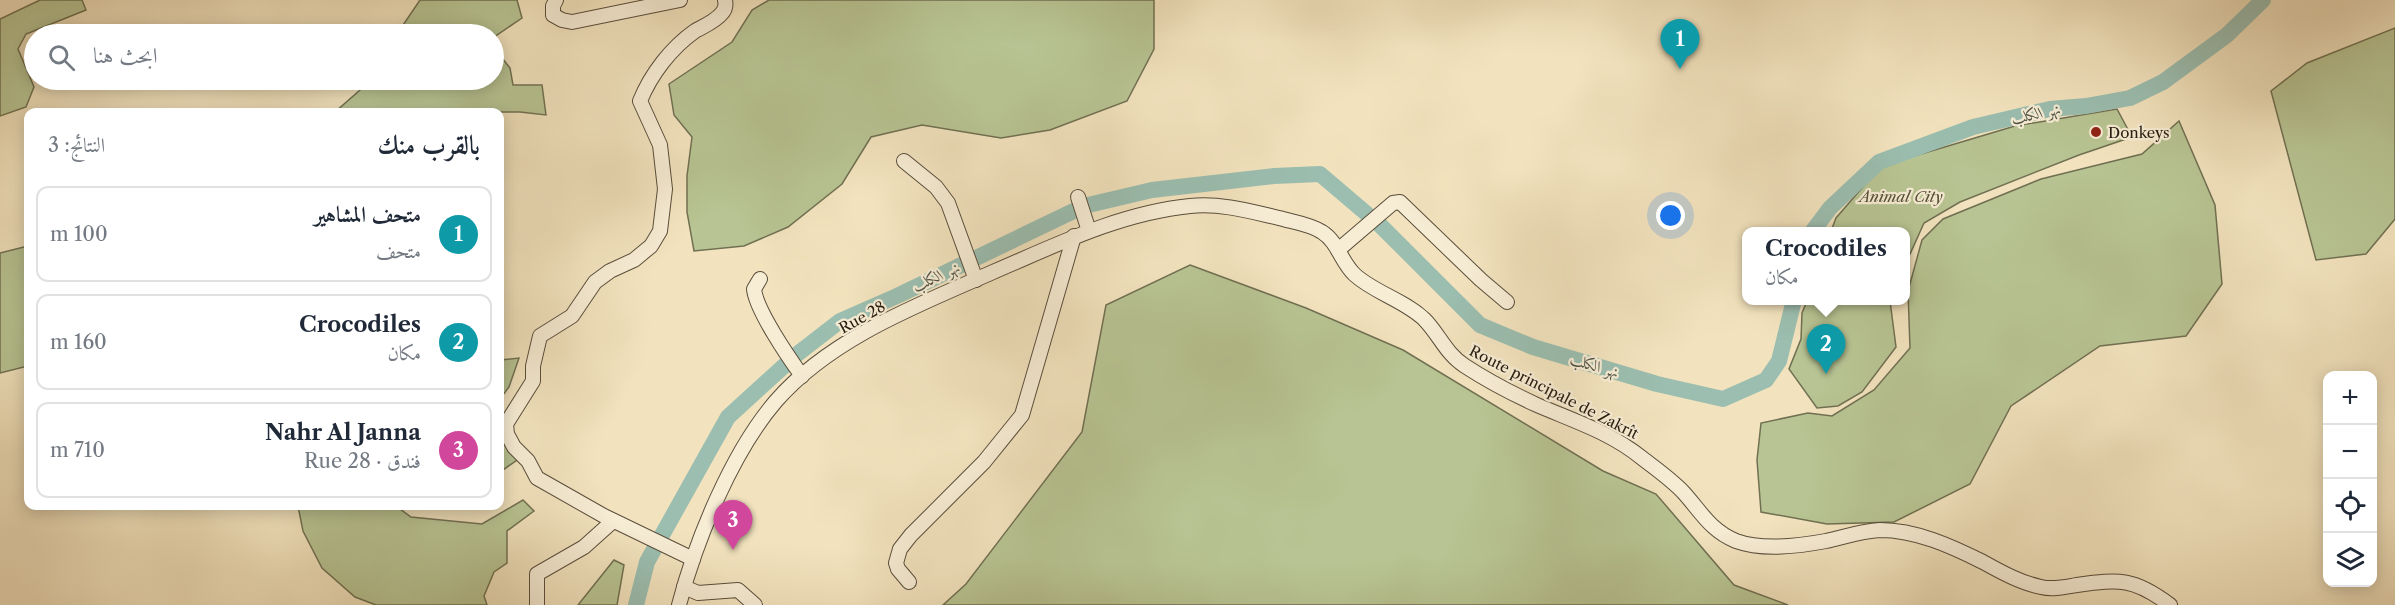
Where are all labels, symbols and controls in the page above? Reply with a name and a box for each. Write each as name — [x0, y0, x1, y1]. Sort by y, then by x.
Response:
pin: 1 — [1660, 20, 1700, 69]
search box — [24, 24, 504, 90]
icon: search — [45, 41, 78, 74]
text: ابحث هنا — [93, 42, 158, 69]
water label: نهر الكلب — [2009, 98, 2063, 129]
place label: Donkeys — [2108, 123, 2170, 142]
marker: Donkeys — [2089, 125, 2103, 139]
text: بالقرب منك — [377, 129, 480, 161]
text: النتائج: 3 — [48, 133, 105, 157]
park label: Animal City — [1857, 187, 1943, 206]
text: متحف المشاهير — [314, 201, 421, 228]
your location — [1656, 201, 1685, 230]
text: 100 m — [50, 222, 108, 246]
text: 1 — [454, 222, 463, 246]
popup — [1742, 227, 1910, 305]
text: Crocodiles — [1765, 235, 1887, 262]
text: متحف — [376, 239, 421, 263]
water label: نهر الكلب — [909, 256, 963, 297]
text: مكان — [1765, 265, 1799, 289]
street label: Rue 28 — [835, 296, 889, 337]
text: Crocodiles — [299, 311, 421, 338]
pin: 2 — [1806, 324, 1846, 374]
text: 160 m — [50, 330, 107, 354]
text: 2 — [453, 330, 464, 354]
text: مكان — [387, 341, 421, 365]
street label: Route principale de Zakrît — [1466, 341, 1642, 443]
water label: نهر الكلب — [1568, 348, 1622, 383]
map controls — [2323, 371, 2377, 587]
button: + — [2323, 371, 2377, 425]
text: Nahr Al Janna — [265, 419, 421, 446]
button: − — [2323, 425, 2377, 479]
text: 710 m — [50, 438, 105, 462]
text: 3 — [453, 438, 464, 462]
text: فندق · Rue 28 — [304, 449, 421, 473]
button: locate — [2323, 479, 2377, 533]
pin: 3 — [714, 500, 752, 550]
button: layers — [2323, 533, 2377, 587]

